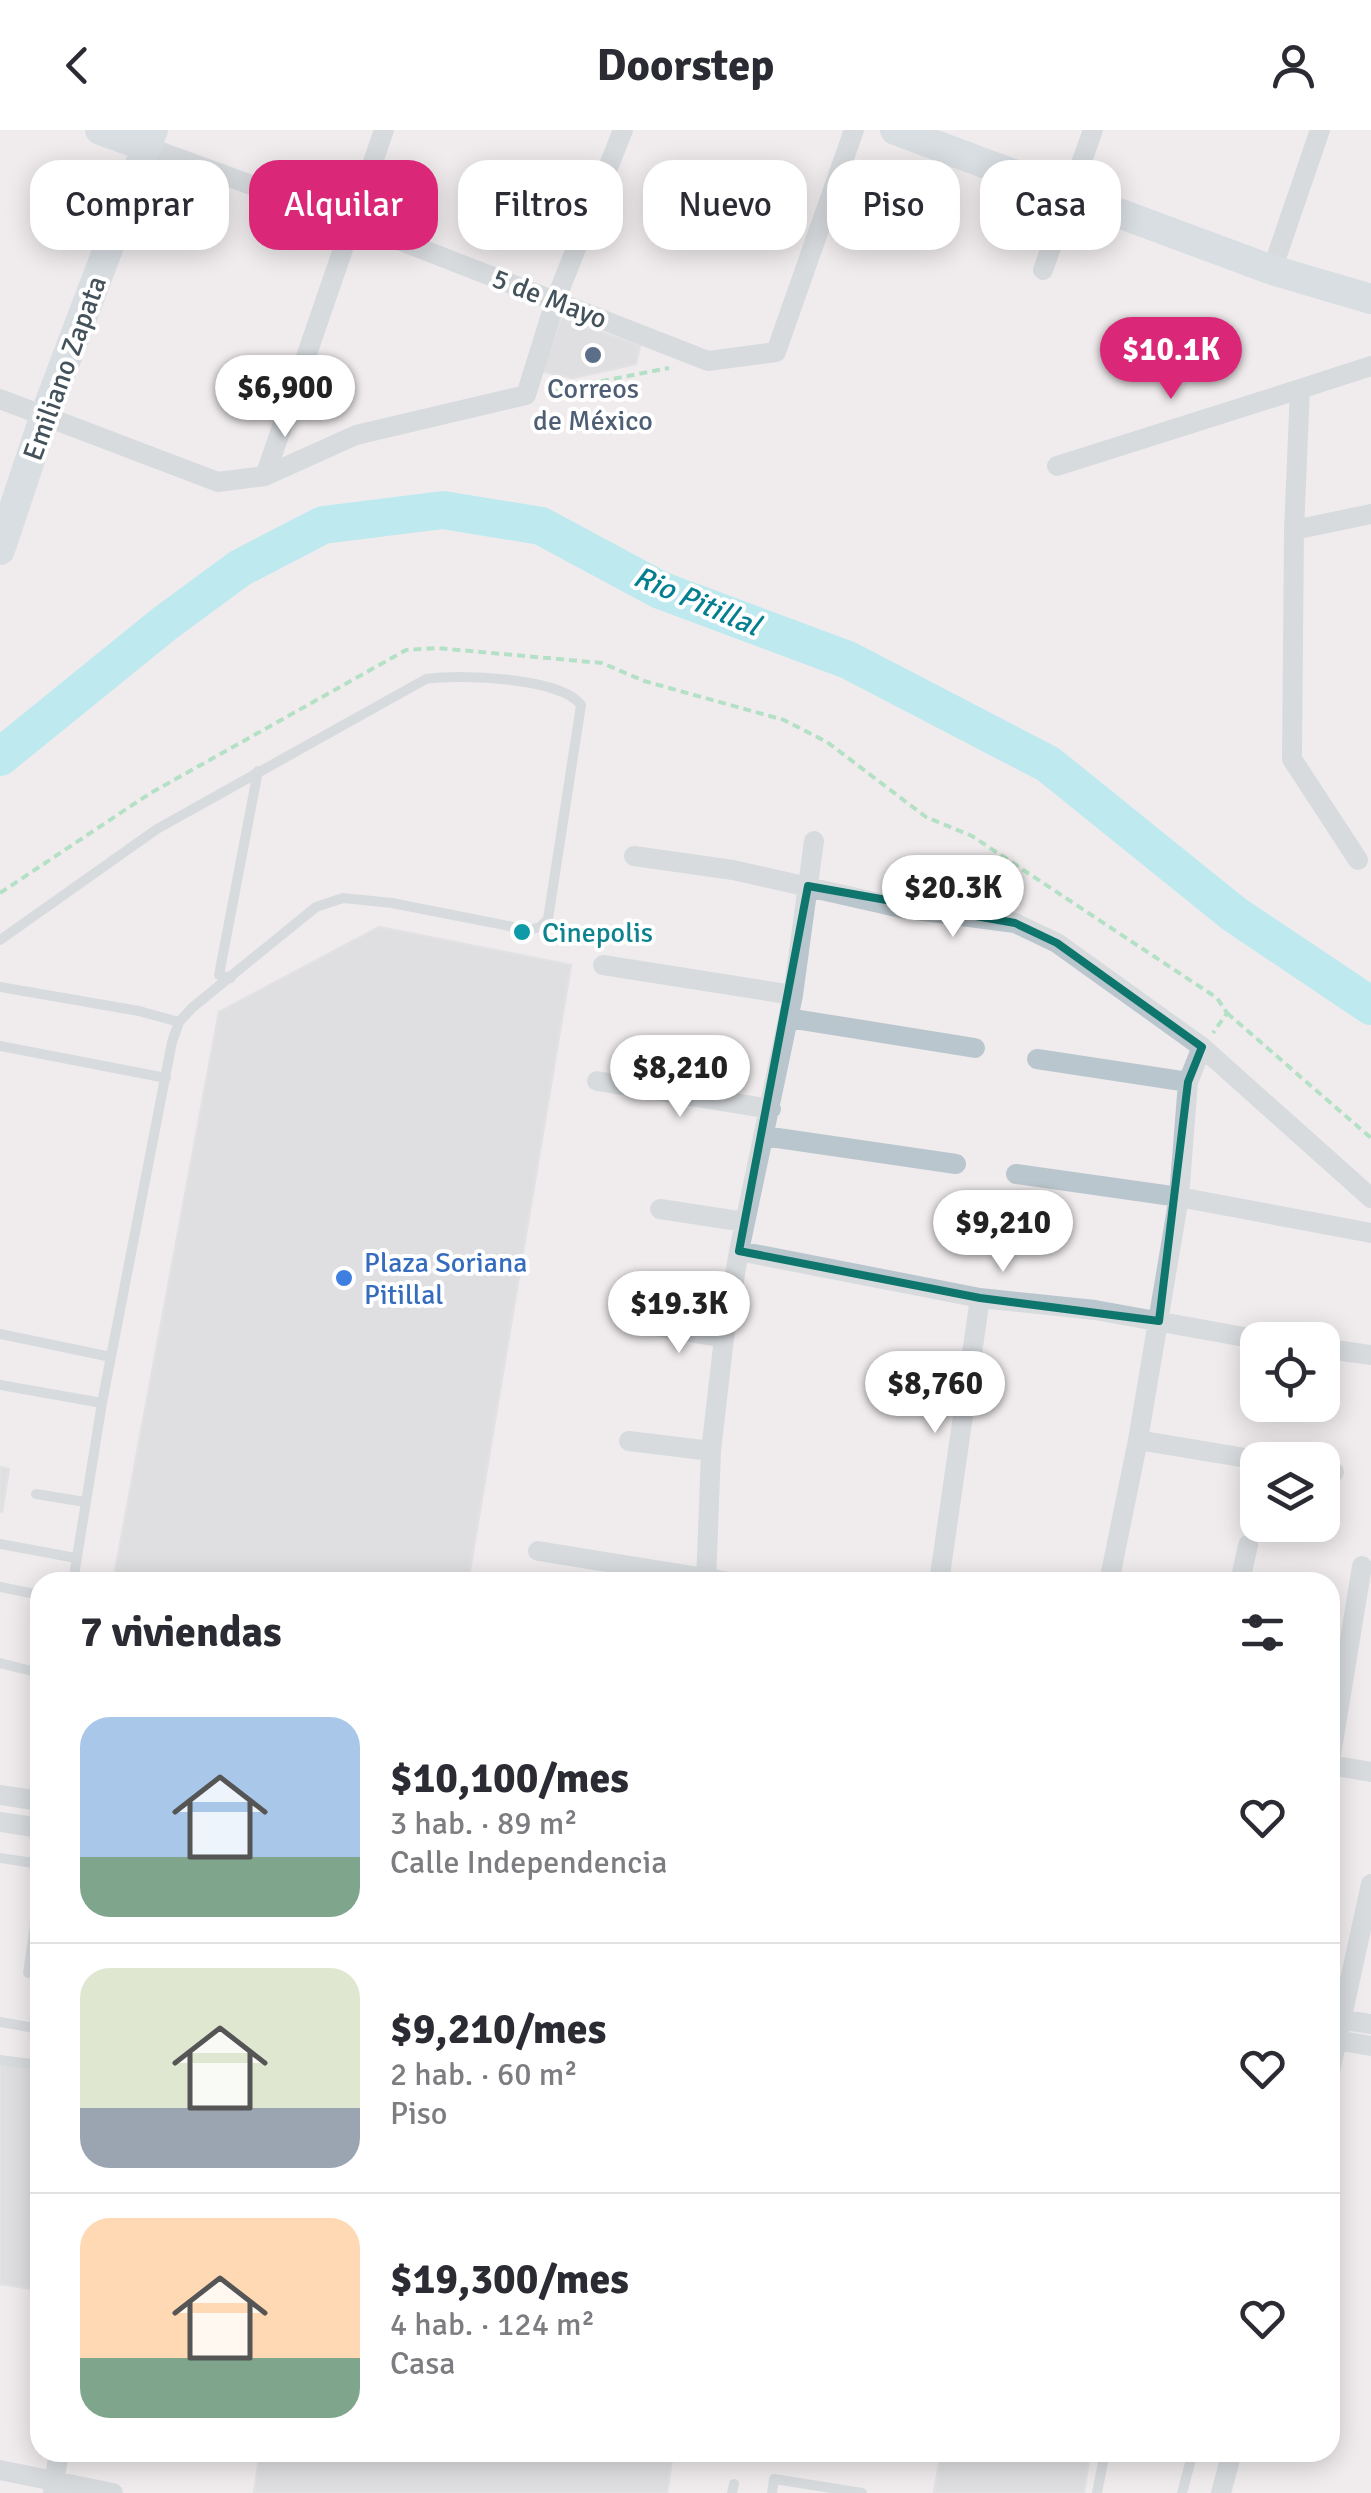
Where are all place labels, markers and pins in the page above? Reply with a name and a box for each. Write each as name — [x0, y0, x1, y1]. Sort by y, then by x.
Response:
pin: $10.1K — [1090, 317, 1252, 402]
marker: Correos de México — [582, 344, 604, 366]
pin: $6,900 — [204, 355, 366, 440]
place label: Correos de México — [533, 372, 653, 438]
pin: $20.3K — [872, 855, 1034, 940]
place label: Cinepolis — [542, 916, 653, 950]
marker: Cinepolis — [511, 921, 533, 943]
pin: $8,210 — [599, 1035, 761, 1120]
pin: $9,210 — [922, 1190, 1084, 1275]
place label: Plaza Soriana Pitillal — [364, 1246, 527, 1312]
marker: Plaza Soriana Pitillal — [333, 1267, 355, 1289]
pin: $19.3K — [598, 1271, 760, 1356]
pin: $8,760 — [854, 1351, 1016, 1436]

